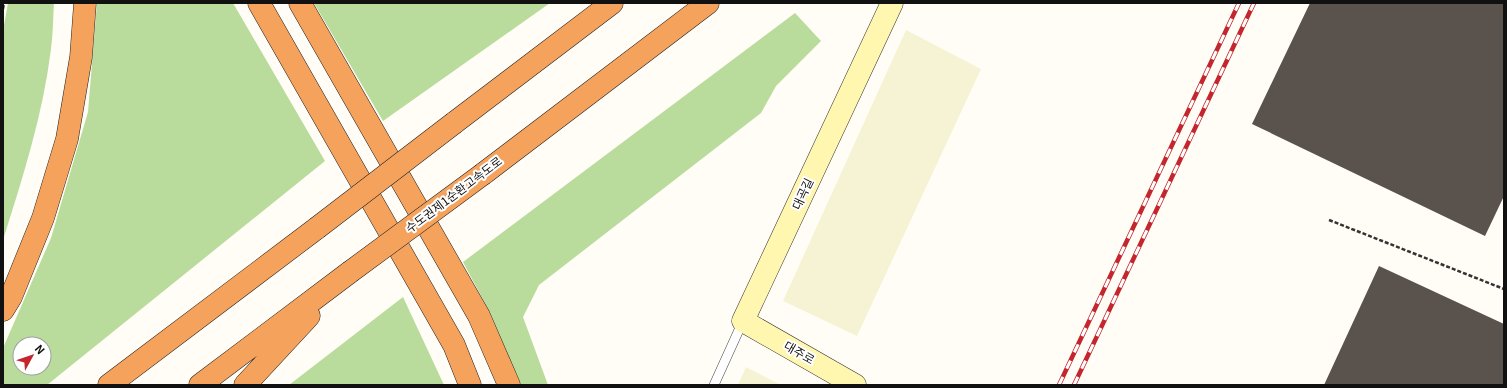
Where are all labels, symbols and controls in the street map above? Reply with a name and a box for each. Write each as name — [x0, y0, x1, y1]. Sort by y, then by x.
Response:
street label: 수도권제1순환고속도로 — [401, 152, 505, 236]
street label: 대곡길 — [787, 175, 816, 212]
north arrow — [12, 336, 52, 376]
street label: 대주로 — [781, 336, 818, 367]
text: N — [32, 341, 49, 357]

